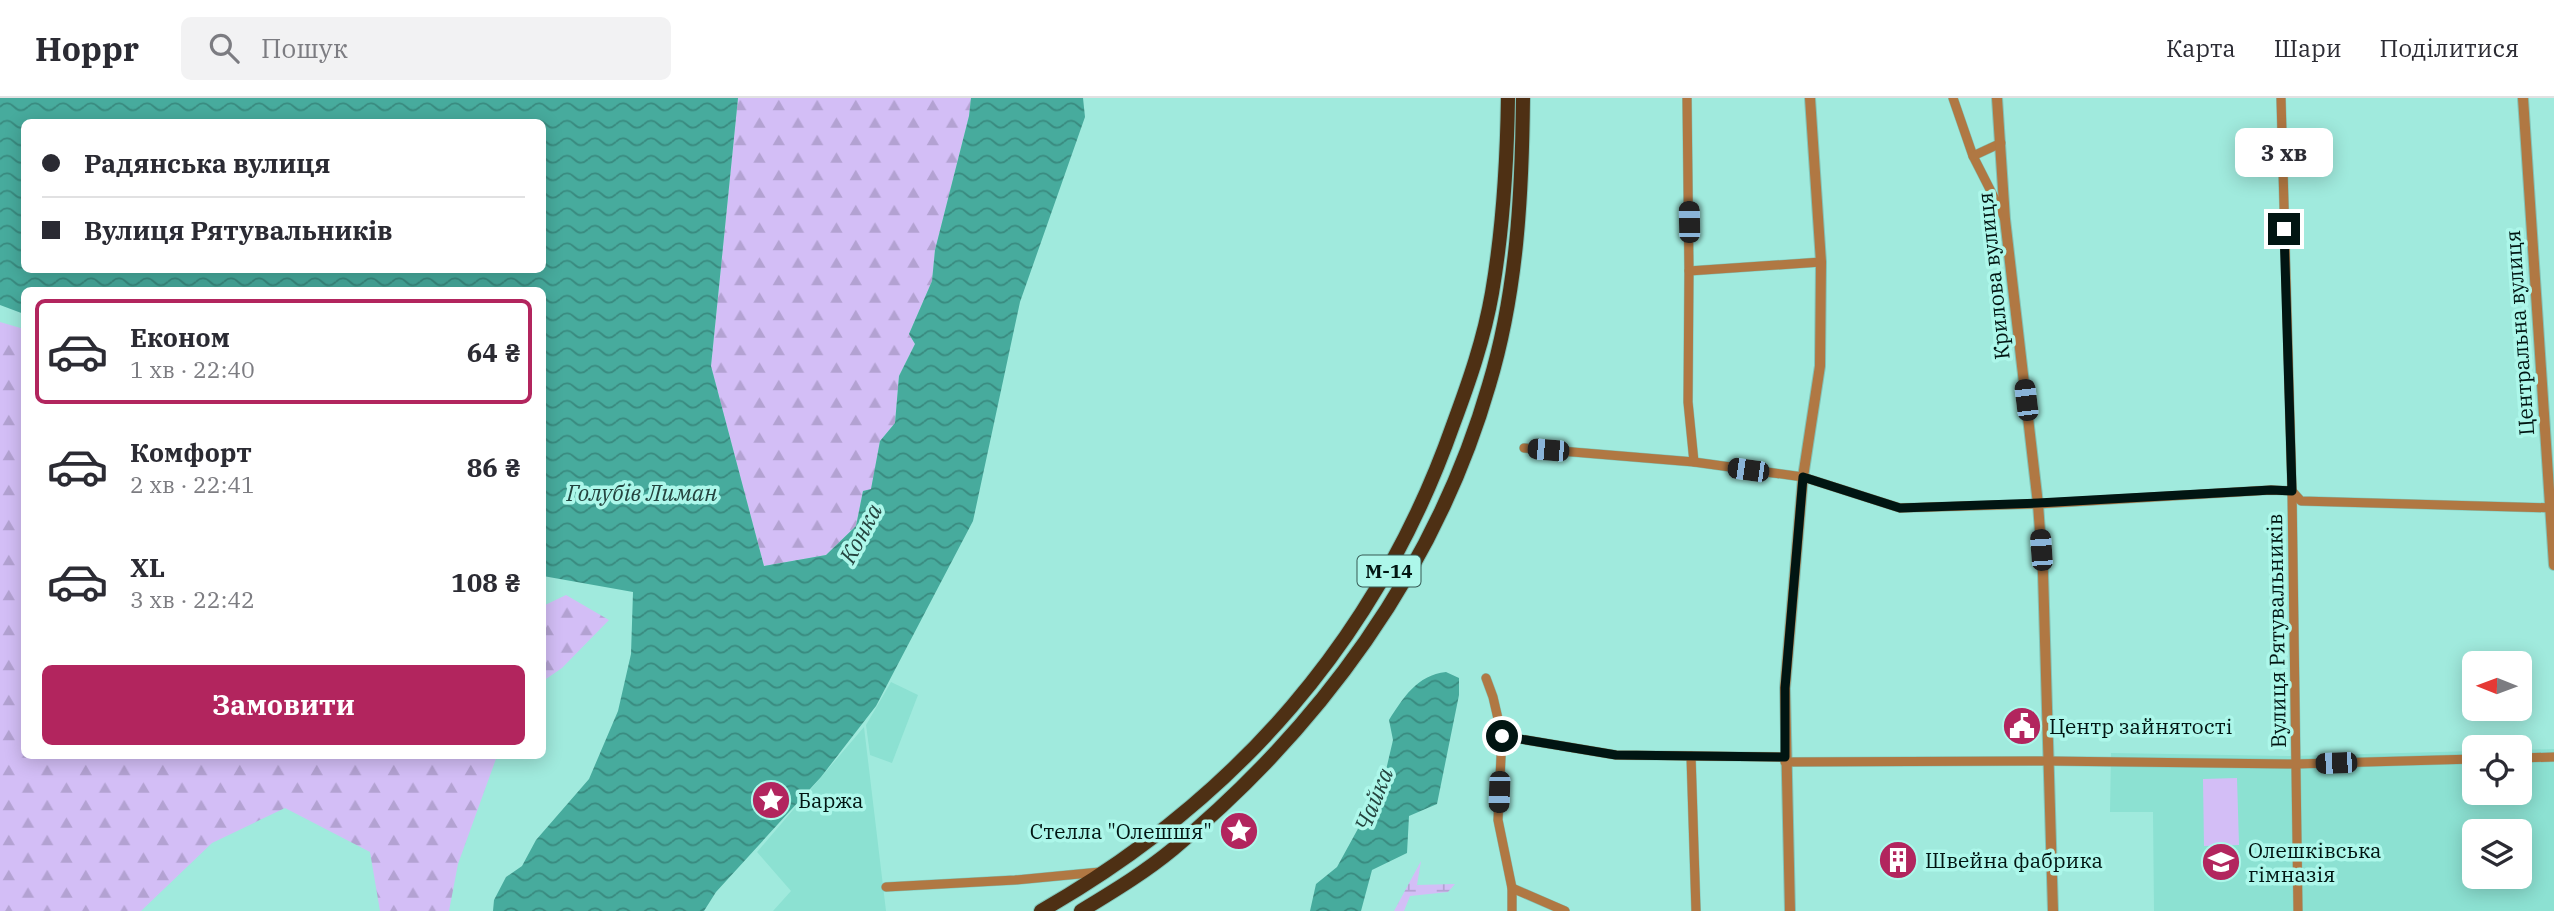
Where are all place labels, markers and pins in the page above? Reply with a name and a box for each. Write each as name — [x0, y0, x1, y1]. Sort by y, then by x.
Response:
public building icon: Центр зайнятості — [2001, 705, 2043, 747]
place label: Центр зайнятості — [2049, 712, 2232, 740]
place icon: Баржа — [750, 779, 792, 821]
place label: Баржа — [798, 786, 863, 814]
place icon: Стелла "Олешшя" — [1218, 810, 1260, 852]
place label: Стелла "Олешшя" — [1030, 817, 1212, 845]
place label: Олешківська гімназія — [2248, 836, 2382, 888]
building icon: Швейна фабрика — [1877, 839, 1919, 881]
school or university icon: Олешківська гімназія — [2200, 841, 2242, 883]
place label: Швейна фабрика — [1925, 846, 2103, 874]

